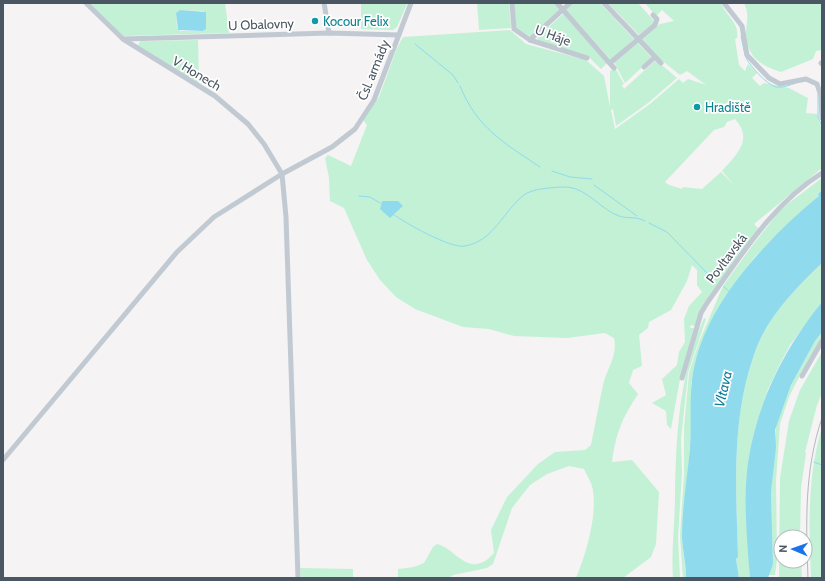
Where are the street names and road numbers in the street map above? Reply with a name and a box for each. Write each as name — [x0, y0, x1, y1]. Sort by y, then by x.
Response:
street label: U Obalovny — [228, 15, 295, 33]
street label: U Háje — [533, 21, 573, 50]
street label: Čsl. armády — [353, 37, 393, 103]
street label: V Honech — [170, 52, 224, 94]
street label: Povltavská — [702, 229, 750, 286]

